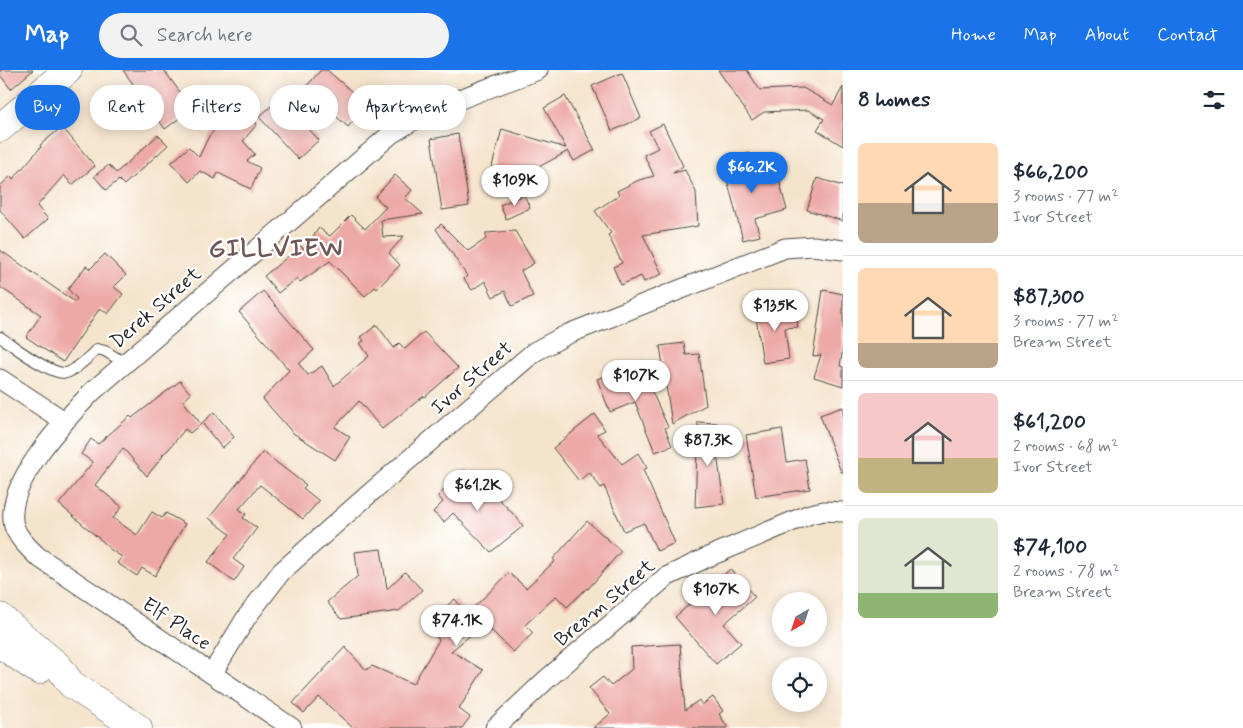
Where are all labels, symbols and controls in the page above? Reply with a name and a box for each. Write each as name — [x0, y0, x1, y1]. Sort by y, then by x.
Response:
search box — [99, 13, 449, 58]
text: Map — [25, 20, 69, 51]
icon: search — [117, 21, 145, 49]
text: Search here — [157, 23, 253, 48]
text: Home — [951, 23, 996, 47]
text: Map — [1024, 23, 1057, 47]
text: About — [1085, 23, 1129, 47]
text: Contact — [1157, 23, 1218, 47]
chip: Buy — [15, 85, 80, 130]
chip: Rent — [90, 85, 164, 130]
chip: Filters — [174, 85, 260, 130]
chip: New — [270, 85, 338, 130]
chip: Apartment — [348, 85, 466, 130]
text: 8 homes — [858, 86, 930, 114]
icon: filters — [1200, 86, 1228, 114]
pin: $66.2K — [711, 152, 793, 194]
text: $66.2K — [728, 157, 776, 178]
text: $66,200 — [1013, 158, 1089, 186]
icon: home — [898, 163, 958, 223]
pin: $109K — [480, 164, 550, 207]
text: $109K — [492, 170, 538, 191]
text: 3 rooms · 77 m² — [1013, 186, 1118, 207]
text: Ivor Street — [1013, 207, 1093, 228]
district label: GILLVIEW — [209, 233, 343, 266]
street label: Derek Street — [105, 261, 207, 355]
text: $87,300 — [1013, 283, 1085, 311]
icon: home — [898, 288, 958, 348]
pin: $135K — [740, 290, 810, 332]
text: $135K — [753, 295, 797, 316]
text: 3 rooms · 77 m² — [1013, 311, 1118, 332]
text: Bream Street — [1013, 332, 1112, 353]
street label: Ivor Street — [425, 335, 519, 421]
pin: $107K — [601, 360, 671, 402]
text: $107K — [613, 365, 659, 386]
text: $61,200 — [1013, 408, 1086, 436]
icon: home — [898, 413, 958, 473]
pin: $87.3K — [667, 424, 749, 467]
text: $87.3K — [684, 430, 732, 451]
text: 2 rooms · 68 m² — [1013, 436, 1118, 457]
text: Ivor Street — [1013, 457, 1093, 478]
pin: $61.2K — [437, 470, 519, 512]
text: $61.2K — [455, 475, 501, 496]
text: $74,100 — [1013, 533, 1087, 561]
icon: home — [898, 538, 958, 598]
street label: Bream Street — [549, 553, 661, 653]
text: 2 rooms · 78 m² — [1013, 561, 1120, 582]
pin: $107K — [681, 574, 751, 616]
text: $107K — [693, 579, 739, 600]
text: Bream Street — [1013, 582, 1112, 603]
street label: Elf Place — [137, 591, 216, 657]
north arrow — [772, 592, 828, 648]
map controls — [772, 592, 827, 712]
pin: $74.1K — [416, 604, 498, 647]
text: $74.1K — [432, 610, 482, 631]
button: locate — [772, 657, 827, 712]

